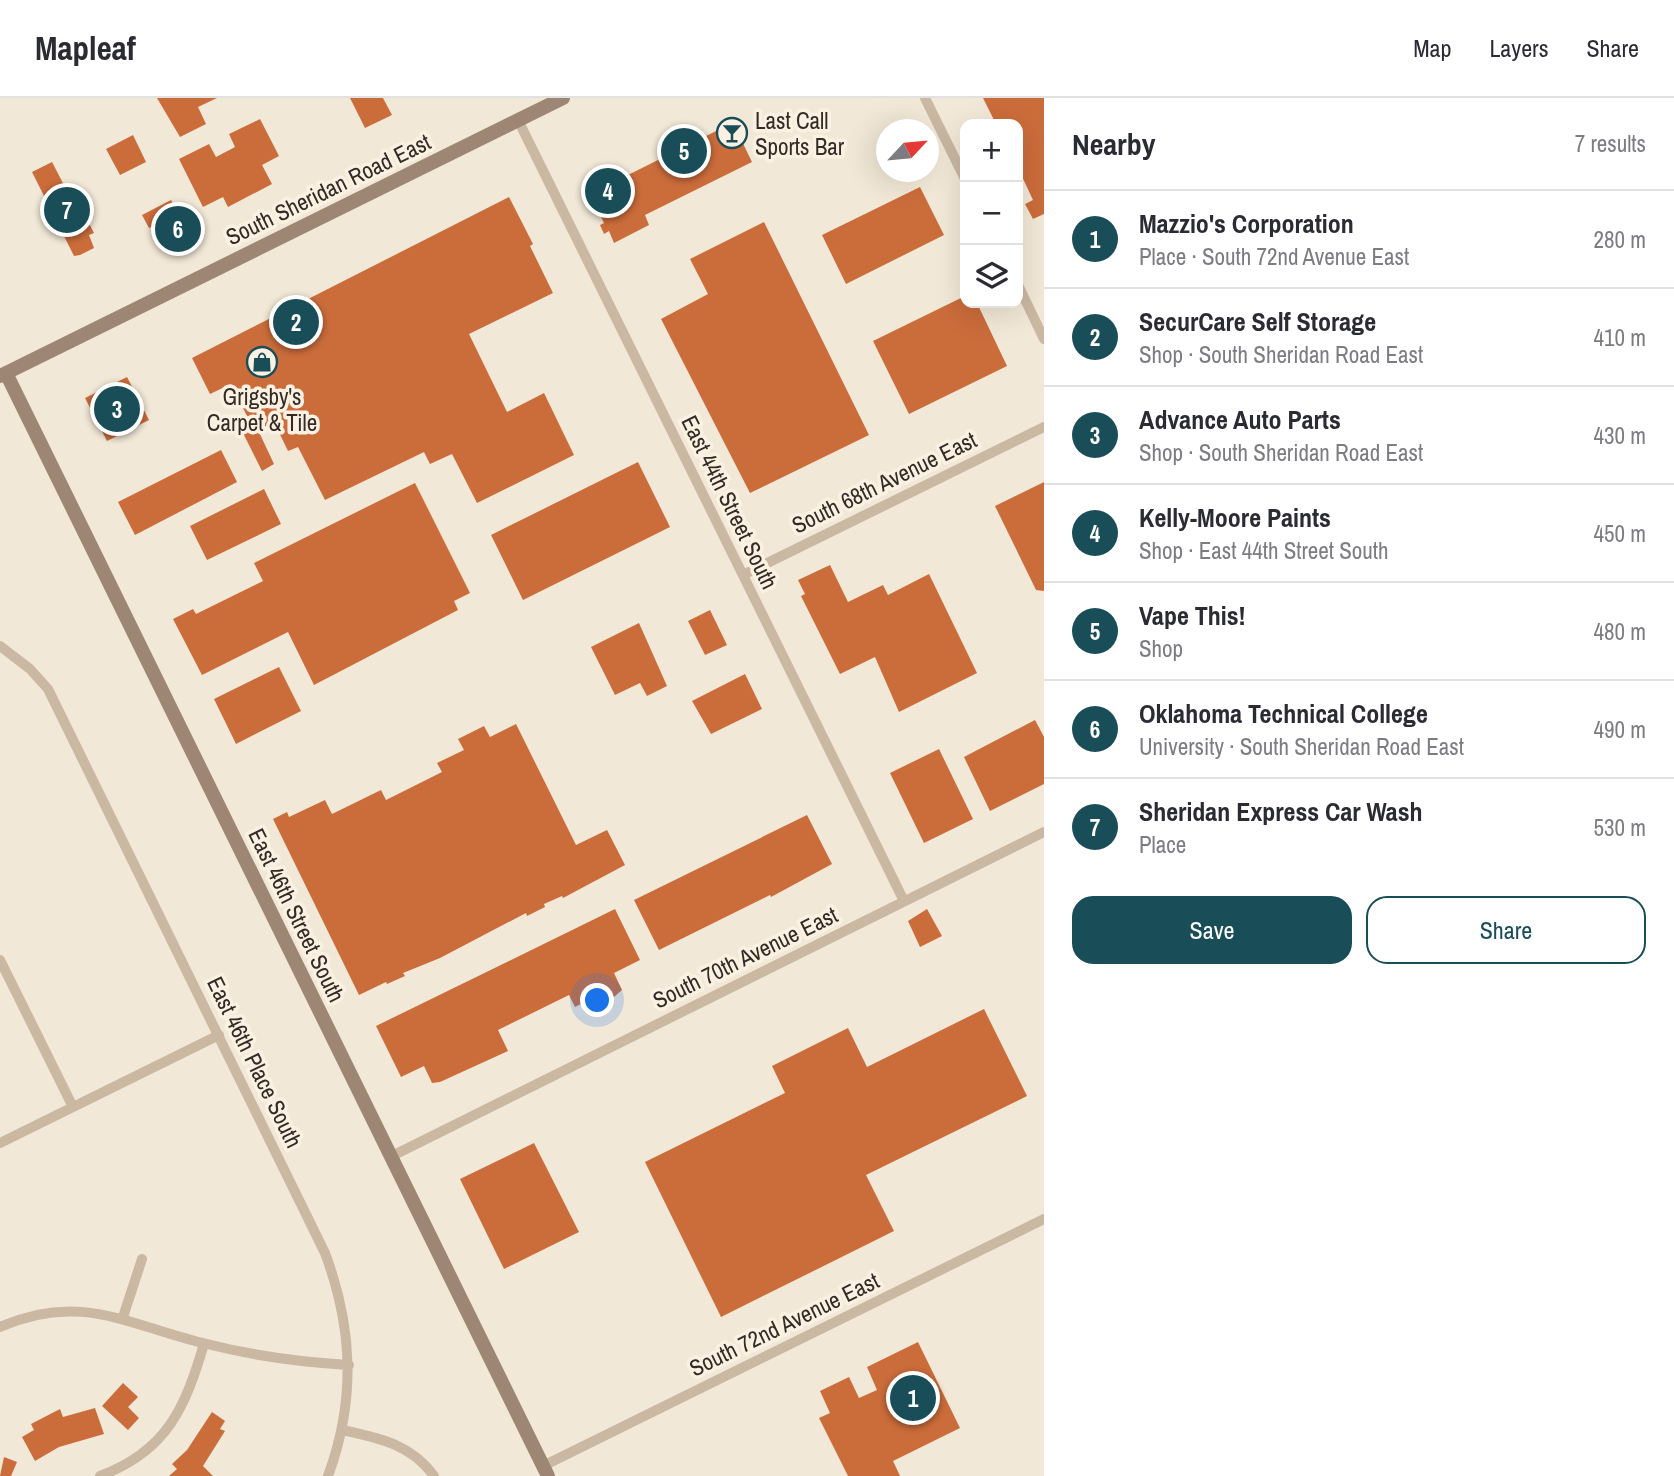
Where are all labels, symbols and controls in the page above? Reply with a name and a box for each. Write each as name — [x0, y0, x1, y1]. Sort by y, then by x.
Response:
text: Mapleaf — [35, 26, 136, 70]
text: Map — [1413, 32, 1451, 64]
text: Layers — [1489, 32, 1548, 64]
text: Share — [1586, 32, 1639, 64]
place label: Last Call Sports Bar — [755, 105, 845, 162]
bar icon: Last Call Sports Bar — [715, 116, 749, 150]
north arrow — [876, 119, 939, 182]
map controls — [960, 119, 1023, 308]
button: + — [960, 119, 1023, 182]
text: Nearby — [1072, 124, 1155, 164]
pin: 5 — [661, 125, 707, 177]
street label: South Sheridan Road East — [220, 126, 436, 252]
text: 7 results — [1575, 128, 1646, 159]
pin: 4 — [585, 165, 631, 217]
button: − — [960, 182, 1023, 245]
pin: 7 — [44, 184, 90, 236]
pin: 6 — [155, 203, 201, 255]
text: Mazzio's Corporation — [1139, 206, 1354, 241]
text: 1 — [1090, 224, 1100, 255]
text: 280 m — [1594, 224, 1646, 255]
text: Place · South 72nd Avenue East — [1139, 241, 1409, 272]
button: layers — [960, 245, 1023, 308]
pin: 2 — [273, 296, 319, 348]
text: SecurCare Self Storage — [1139, 304, 1376, 339]
text: 2 — [1090, 322, 1100, 353]
text: 410 m — [1594, 322, 1646, 353]
text: Shop · South Sheridan Road East — [1139, 339, 1423, 370]
shop icon: Grigsby's Carpet & Tile — [245, 345, 279, 379]
place label: Grigsby's Carpet & Tile — [207, 381, 317, 438]
pin: 3 — [94, 383, 140, 435]
text: Advance Auto Parts — [1139, 402, 1341, 437]
street label: East 44th Street South — [674, 410, 786, 594]
text: 3 — [1090, 420, 1100, 451]
text: 430 m — [1594, 420, 1646, 451]
street label: South 68th Avenue East — [786, 424, 982, 540]
text: Shop · South Sheridan Road East — [1139, 437, 1423, 468]
text: Kelly-Moore Paints — [1139, 500, 1331, 535]
text: 4 — [1090, 518, 1100, 549]
text: 450 m — [1594, 518, 1646, 549]
text: Shop · East 44th Street South — [1139, 535, 1389, 566]
text: Vape This! — [1139, 598, 1246, 633]
text: 5 — [1090, 616, 1100, 647]
text: 480 m — [1594, 616, 1646, 647]
text: Shop — [1139, 633, 1183, 664]
text: Oklahoma Technical College — [1139, 696, 1428, 731]
text: 6 — [1090, 714, 1100, 745]
text: 490 m — [1594, 714, 1646, 745]
text: University · South Sheridan Road East — [1139, 731, 1464, 762]
text: Sheridan Express Car Wash — [1139, 794, 1423, 829]
text: 7 — [1090, 812, 1100, 843]
text: 530 m — [1594, 812, 1646, 843]
street label: East 46th Street South — [241, 823, 353, 1007]
text: Place — [1139, 829, 1186, 860]
button: Save — [1072, 896, 1352, 964]
button: Share — [1366, 896, 1646, 964]
street label: South 70th Avenue East — [647, 899, 843, 1015]
street label: East 46th Place South — [200, 971, 310, 1153]
your location — [580, 983, 614, 1017]
street label: South 72nd Avenue East — [684, 1265, 884, 1383]
pin: 1 — [890, 1372, 936, 1424]

